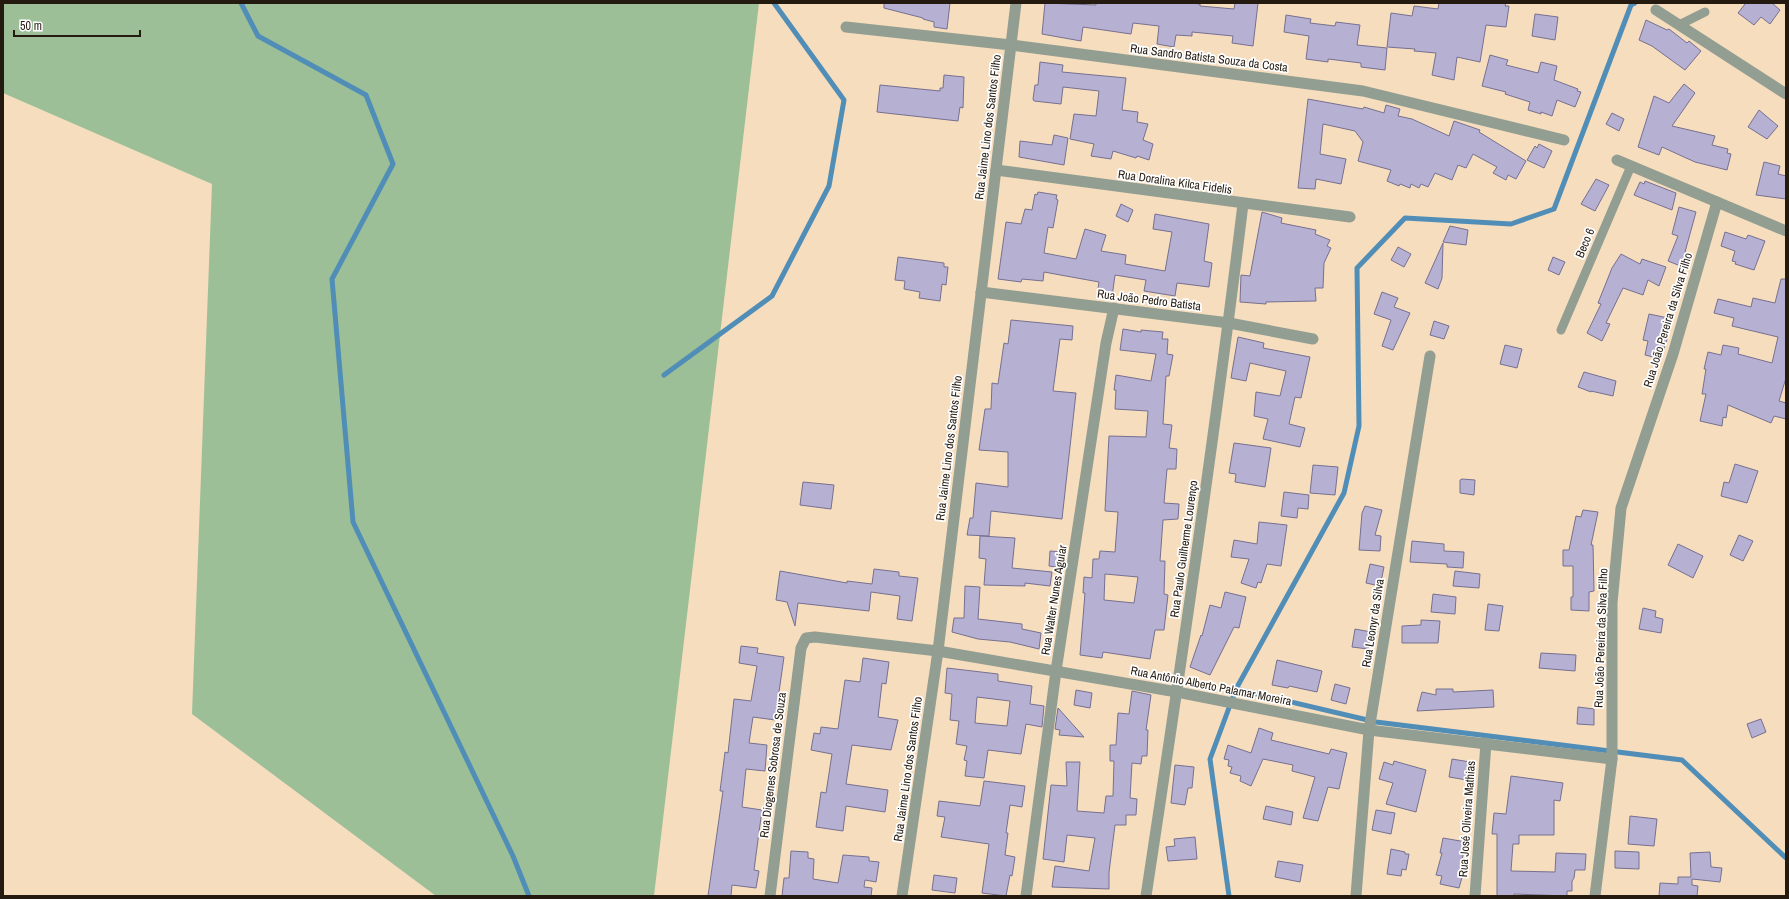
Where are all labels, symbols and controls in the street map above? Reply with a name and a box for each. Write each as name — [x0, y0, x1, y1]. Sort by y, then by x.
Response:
scale bar — [14, 12, 140, 38]
text: 50 m — [20, 18, 42, 34]
street label: Rua Sandro Batista Souza da Costa — [1129, 40, 1289, 76]
street label: Rua Jaime Lino dos Santos Filho — [971, 54, 1005, 200]
street label: Rua Doralina Kilca Fidelis — [1117, 166, 1233, 198]
street label: Beco 6 — [1572, 226, 1598, 260]
street label: Rua João Pereira da Silva Filho — [1640, 251, 1696, 389]
street label: Rua João Pedro Batista — [1096, 286, 1202, 314]
street label: Rua Jaime Lino dos Santos Filho — [932, 375, 966, 521]
street label: Rua Paulo Guilherme Lourenço — [1166, 479, 1202, 619]
street label: Rua Walter Nunes Aguiar — [1037, 543, 1071, 656]
street label: Rua João Pereira da Silva Filho — [1591, 568, 1611, 708]
street label: Rua Leonyr da Silva — [1358, 577, 1388, 668]
street label: Rua Antônio Alberto Palamar Moreira — [1129, 663, 1293, 710]
street label: Rua Diogenes Sobrosa de Souza — [756, 691, 790, 839]
street label: Rua Jaime Lino dos Santos Filho — [890, 696, 926, 842]
street label: Rua José Oliveira Mathias — [1455, 760, 1479, 878]

